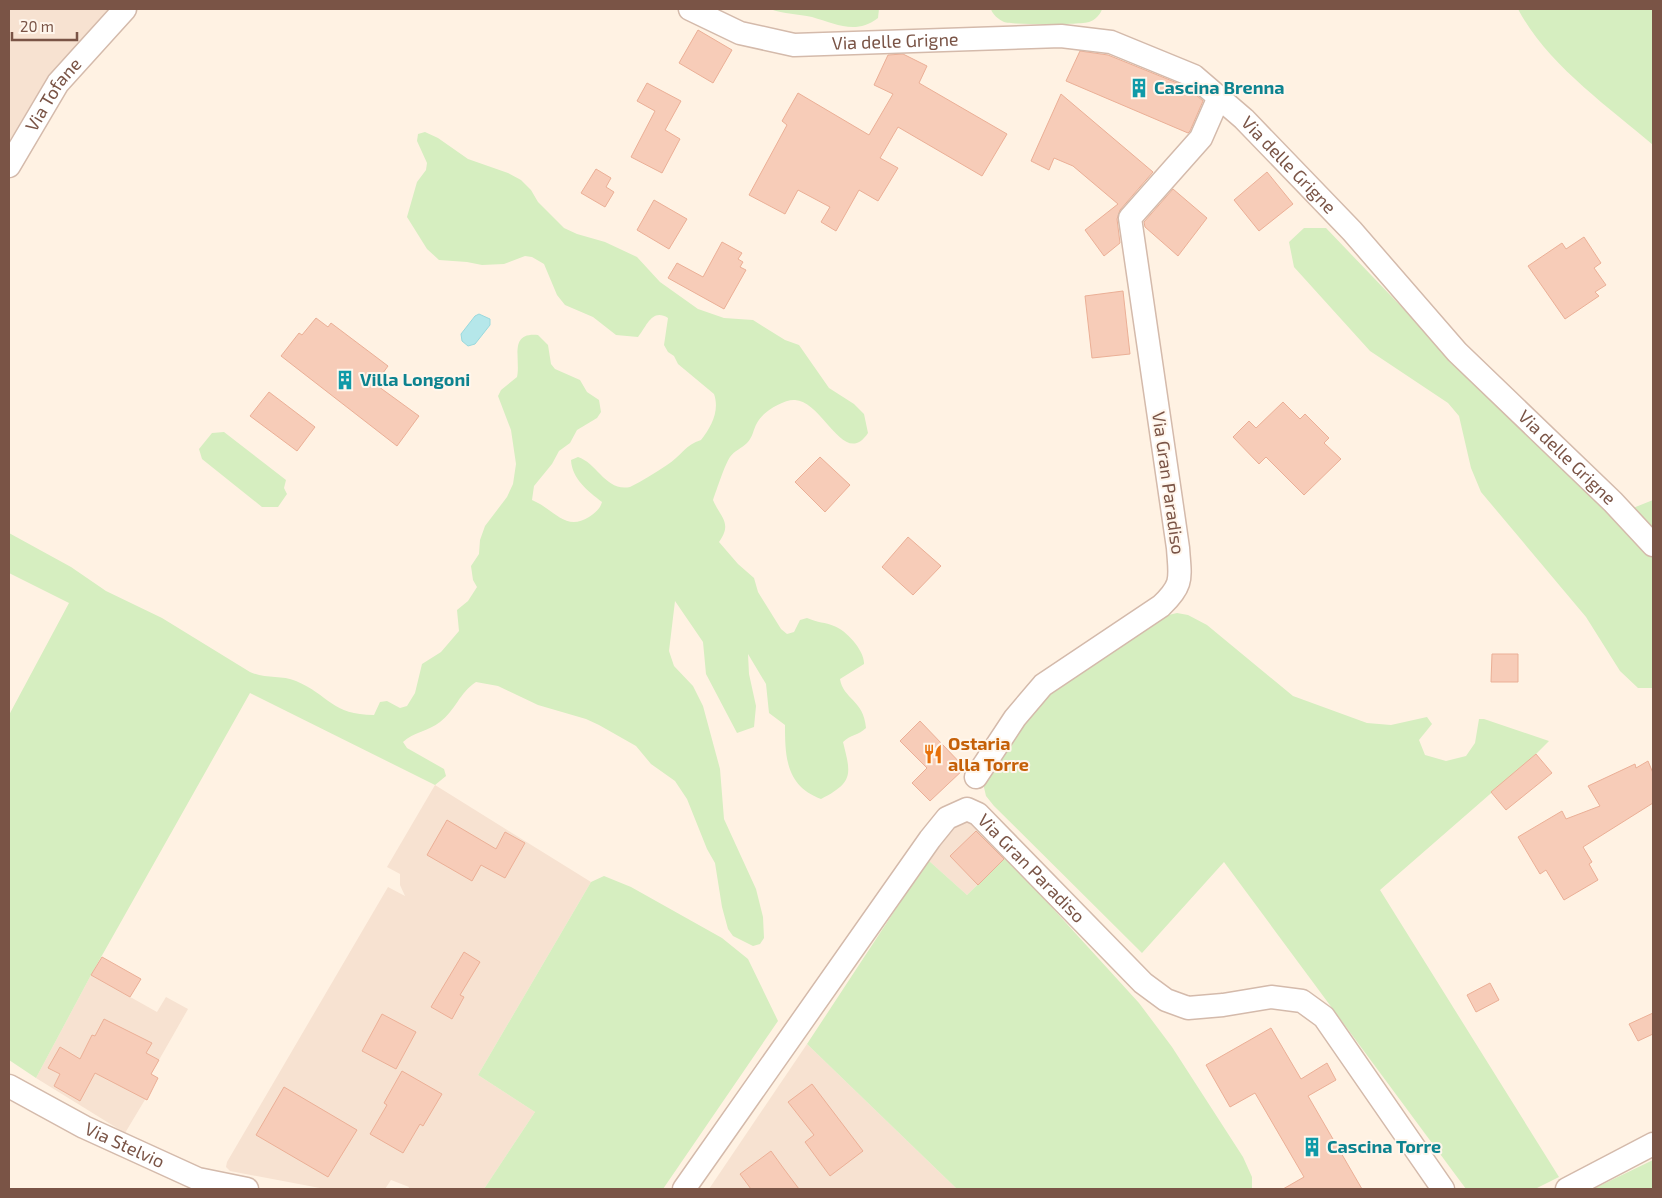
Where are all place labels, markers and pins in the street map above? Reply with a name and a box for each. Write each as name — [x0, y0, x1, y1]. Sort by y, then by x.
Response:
place label: Cascina Brenna — [1154, 76, 1285, 98]
building icon: Cascina Brenna — [1128, 77, 1150, 99]
place label: Villa Longoni — [360, 368, 470, 390]
building icon: Villa Longoni — [334, 369, 356, 391]
place label: Ostaria alla Torre — [948, 732, 1029, 775]
restaurant icon: Ostaria alla Torre — [922, 743, 944, 765]
place label: Cascina Torre — [1327, 1135, 1441, 1157]
building icon: Cascina Torre — [1301, 1136, 1323, 1158]

